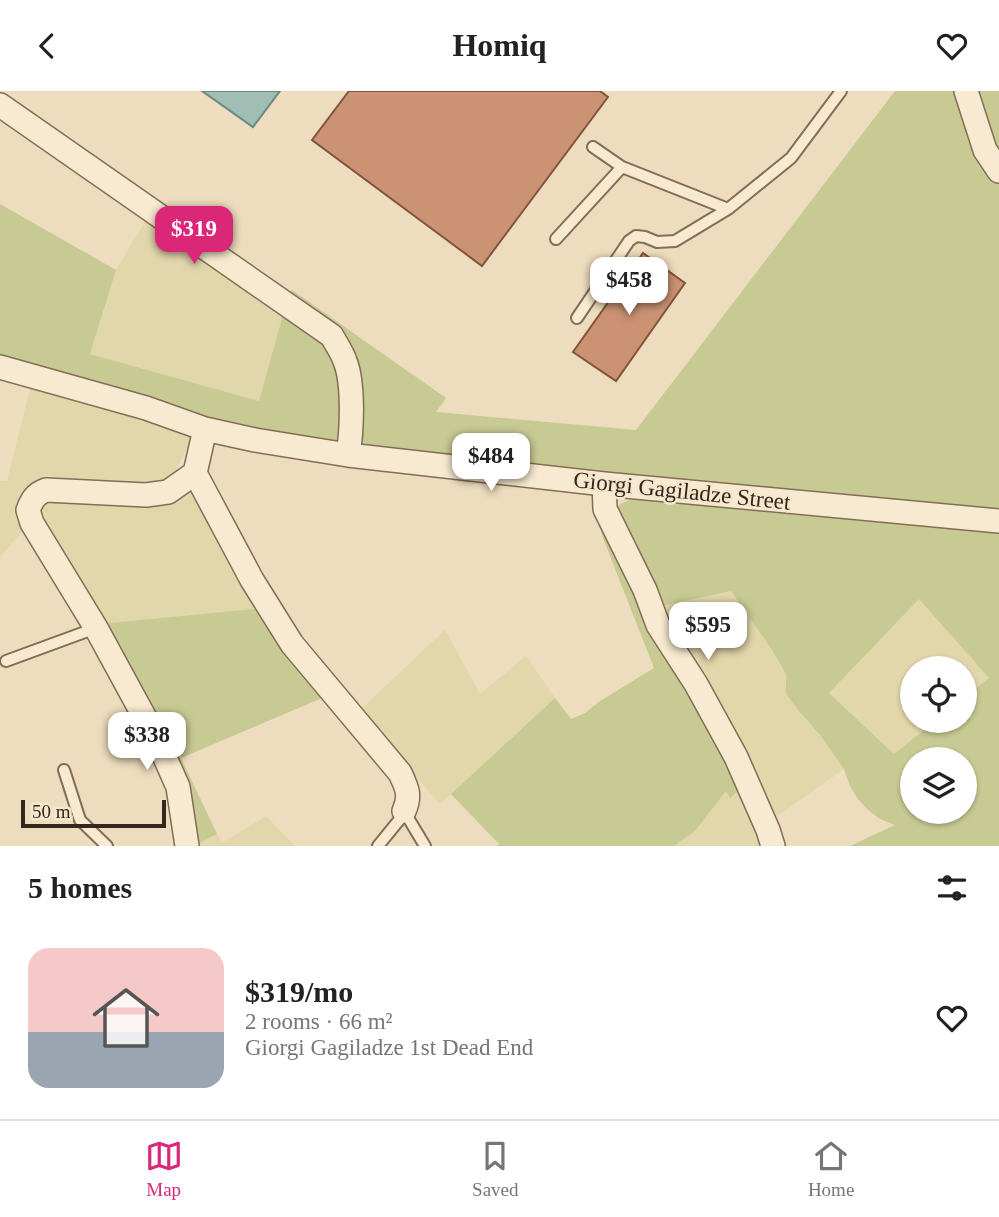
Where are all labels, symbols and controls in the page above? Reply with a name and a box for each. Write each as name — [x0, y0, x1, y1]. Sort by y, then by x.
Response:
icon: back — [28, 27, 66, 65]
text: Homiq — [452, 27, 547, 63]
icon: heart — [933, 27, 971, 65]
pin: $319 — [153, 207, 235, 266]
text: $319 — [171, 216, 217, 241]
pin: $458 — [588, 257, 670, 317]
text: $458 — [606, 267, 652, 292]
pin: $484 — [450, 433, 532, 493]
text: $484 — [468, 443, 514, 468]
street label: Giorgi Gagiladze Street — [572, 467, 792, 515]
pin: $595 — [667, 603, 749, 662]
text: $595 — [685, 612, 731, 637]
map controls — [900, 656, 977, 824]
button: locate — [900, 656, 977, 733]
pin: $338 — [106, 713, 188, 772]
text: $338 — [124, 722, 170, 747]
button: layers — [900, 747, 977, 824]
scale bar — [21, 797, 166, 829]
text: 50 m — [32, 801, 71, 822]
icon: filters — [933, 869, 971, 907]
text: 5 homes — [28, 871, 132, 904]
text: $319/mo — [245, 975, 353, 1008]
icon: home — [84, 976, 168, 1060]
icon: heart — [933, 999, 971, 1037]
text: 2 rooms · 66 m² — [245, 1009, 392, 1034]
text: Giorgi Gagiladze 1st Dead End — [245, 1035, 533, 1060]
tab: Map — [145, 1137, 183, 1201]
tab: Saved — [472, 1137, 519, 1201]
tab: Home — [808, 1137, 854, 1201]

